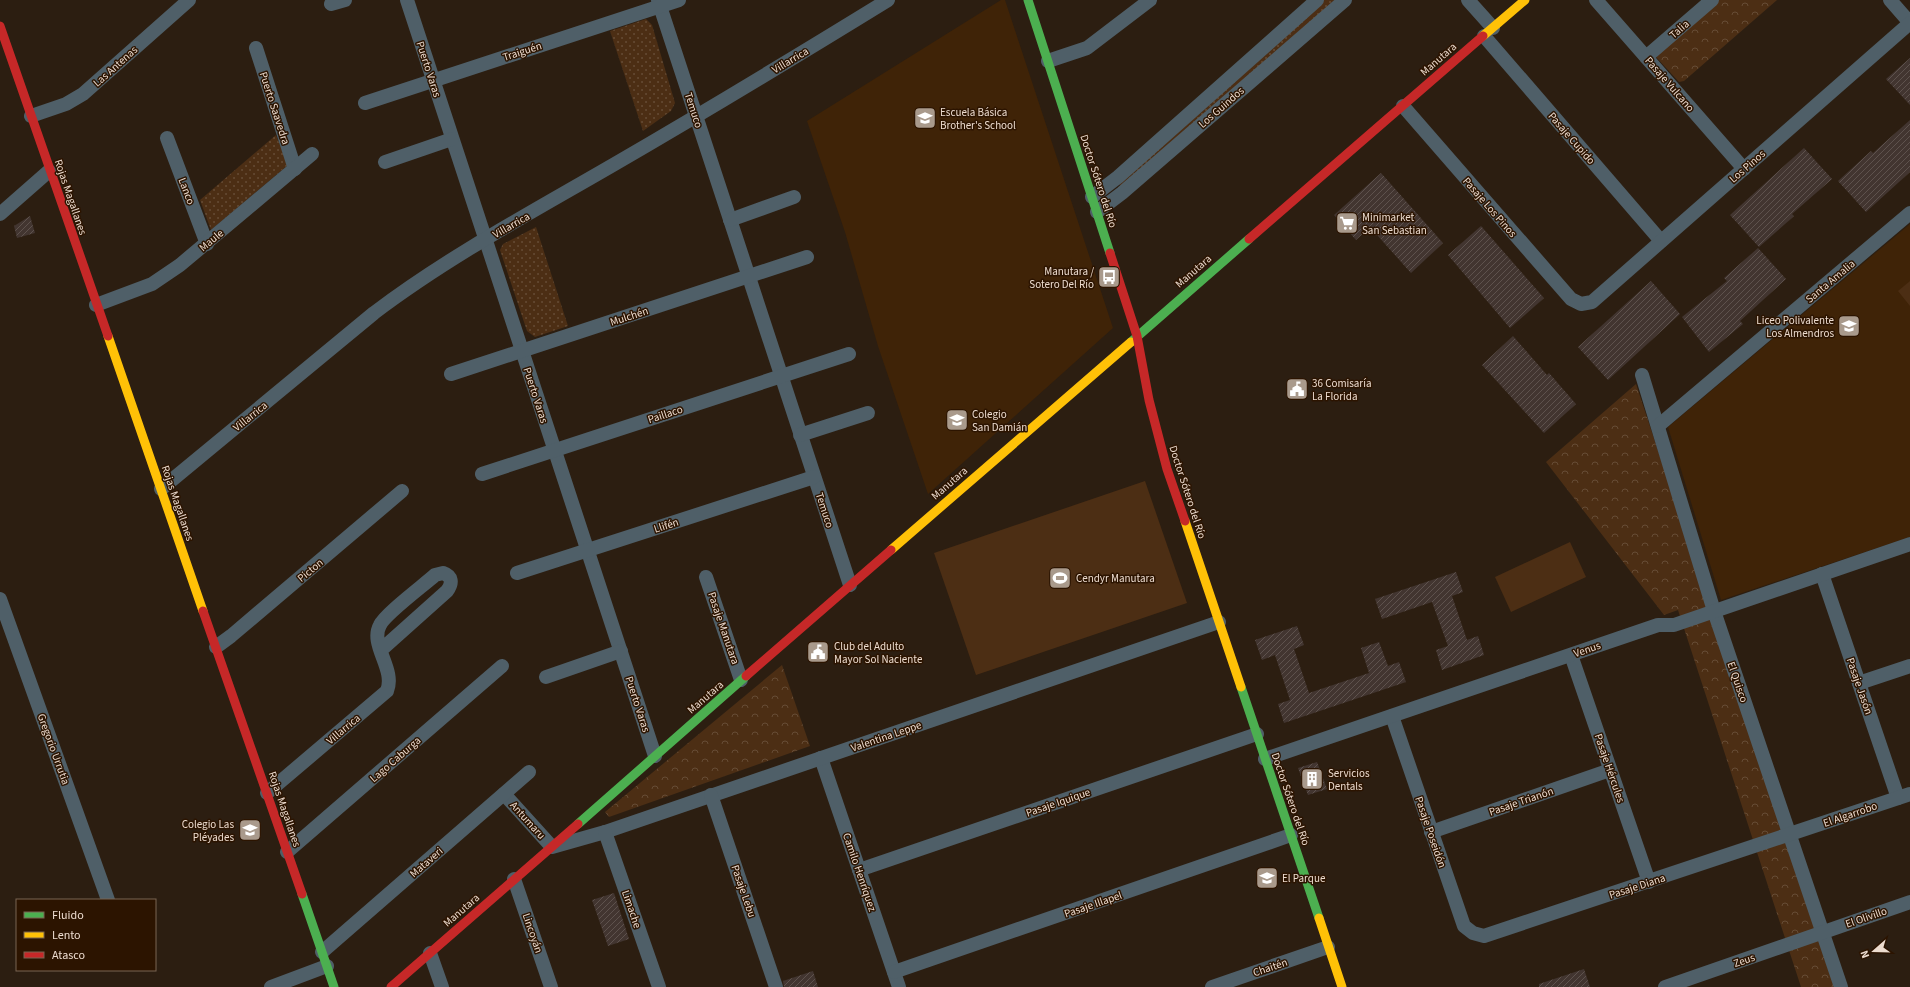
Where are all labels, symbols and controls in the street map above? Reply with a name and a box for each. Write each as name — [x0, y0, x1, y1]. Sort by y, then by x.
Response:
street label: Talia — [1666, 17, 1692, 42]
street label: Traiguén — [501, 38, 544, 65]
street label: Puerto Varas — [412, 39, 445, 99]
street label: Manutara — [1417, 39, 1460, 79]
street label: Las Antenas — [90, 42, 141, 90]
street label: Villarrica — [769, 44, 811, 77]
street label: Pasaje Vulcano — [1642, 54, 1698, 115]
street label: Puerto Saavedra — [256, 70, 293, 147]
street label: Los Guindos — [1195, 83, 1248, 131]
street label: Temuco — [681, 90, 706, 130]
school or university icon: Escuela Básica Brother's School — [912, 105, 938, 131]
place label: Escuela Básica Brother's School — [940, 105, 1016, 133]
street label: Pasaje Cupido — [1545, 109, 1599, 168]
street label: Doctor Sótero del Río — [1076, 133, 1121, 230]
street label: Los Pinos — [1726, 146, 1769, 186]
street label: Rojas Magallanes — [51, 157, 91, 237]
street label: Pasaje Los Pinos — [1459, 174, 1520, 241]
street label: Lanco — [175, 176, 199, 207]
street label: Villarrica — [490, 209, 532, 242]
supermarket icon: Minimarket San Sebastian — [1334, 210, 1360, 236]
place label: Minimarket San Sebastian — [1362, 210, 1427, 238]
street label: Maule — [196, 225, 227, 255]
street label: Manutara — [1172, 251, 1215, 291]
street label: Santa Amalia — [1802, 256, 1858, 307]
place label: Manutara / Sotero Del Río — [1029, 264, 1094, 292]
bus stop icon: Manutara / Sotero Del Río — [1096, 264, 1122, 290]
street label: Mulchén — [608, 303, 650, 330]
place label: Liceo Polivalente Los Almendros — [1756, 313, 1835, 341]
school or university icon: Liceo Polivalente Los Almendros — [1836, 313, 1862, 339]
street label: Puerto Varas — [519, 365, 552, 425]
public building icon: 36 Comisaría La Florida — [1284, 376, 1310, 402]
place label: 36 Comisaría La Florida — [1312, 376, 1371, 404]
street label: Villarrica — [230, 398, 271, 435]
street label: Paillaco — [646, 402, 685, 427]
school or university icon: Colegio San Damián — [944, 407, 970, 433]
place label: Colegio San Damián — [972, 407, 1027, 435]
street label: Doctor Sótero del Río — [1165, 444, 1210, 541]
street label: Rojas Magallanes — [158, 463, 198, 543]
street label: Manutara — [928, 463, 971, 503]
street label: Temuco — [812, 490, 837, 530]
street label: Llifén — [652, 514, 681, 537]
street label: Picton — [294, 555, 326, 586]
sports icon: Cendyr Manutara — [1047, 565, 1073, 591]
place label: Cendyr Manutara — [1076, 571, 1155, 586]
street label: Pasaje Manutara — [704, 590, 743, 666]
street label: Venus — [1572, 638, 1603, 661]
public building icon: Club del Adulto Mayor Sol Naciente — [805, 639, 831, 665]
place label: Club del Adulto Mayor Sol Naciente — [834, 639, 923, 667]
street label: Pasaje Jasón — [1843, 656, 1876, 717]
street label: El Quisco — [1724, 660, 1751, 705]
street label: Puerto Varas — [621, 674, 654, 734]
street label: Manutara — [684, 677, 727, 717]
street label: Villarrica — [323, 711, 364, 748]
street label: Gregorio Urrutia — [34, 712, 73, 787]
street label: Valentina Leppe — [849, 717, 924, 756]
street label: Pasaje Hércules — [1591, 732, 1628, 805]
street label: Lago Caburga — [367, 733, 424, 786]
street label: Doctor Sótero del Río — [1268, 751, 1313, 848]
building icon: Servicios Dentals — [1299, 766, 1325, 792]
place label: Servicios Dentals — [1328, 766, 1370, 794]
street label: Rojas Magallanes — [265, 769, 305, 849]
street label: Pasaje Trianón — [1487, 783, 1555, 820]
street label: Pasaje Iquique — [1024, 784, 1093, 820]
street label: Pasaje Poseidón — [1411, 794, 1450, 870]
street label: Antumaru — [507, 798, 549, 843]
street label: El Algarrobo — [1821, 798, 1879, 831]
place label: Colegio Las Pléyades — [182, 817, 234, 845]
school or university icon: Colegio Las Pléyades — [237, 817, 263, 843]
street label: Camilo Henríquez — [839, 831, 880, 914]
street label: Mataveri — [407, 844, 446, 881]
street label: Pasaje Lebu — [728, 863, 760, 919]
school or university icon: El Parque — [1254, 865, 1280, 891]
street label: Pasaje Diana — [1607, 870, 1667, 903]
place label: El Parque — [1282, 871, 1326, 886]
street label: Limache — [618, 888, 645, 931]
street label: Pasaje Illapel — [1062, 888, 1124, 921]
street label: Manutara — [440, 890, 483, 930]
legend — [16, 899, 156, 971]
street label: El Olivillo — [1843, 903, 1889, 932]
text: Fluido — [52, 907, 84, 924]
street label: Lincoyán — [519, 911, 546, 955]
text: Lento — [52, 927, 81, 944]
north arrow — [1854, 931, 1894, 971]
text: Atasco — [52, 947, 85, 964]
text: N — [1857, 948, 1873, 960]
street label: Zeus — [1731, 950, 1757, 971]
street label: Chaitén — [1251, 955, 1289, 980]

